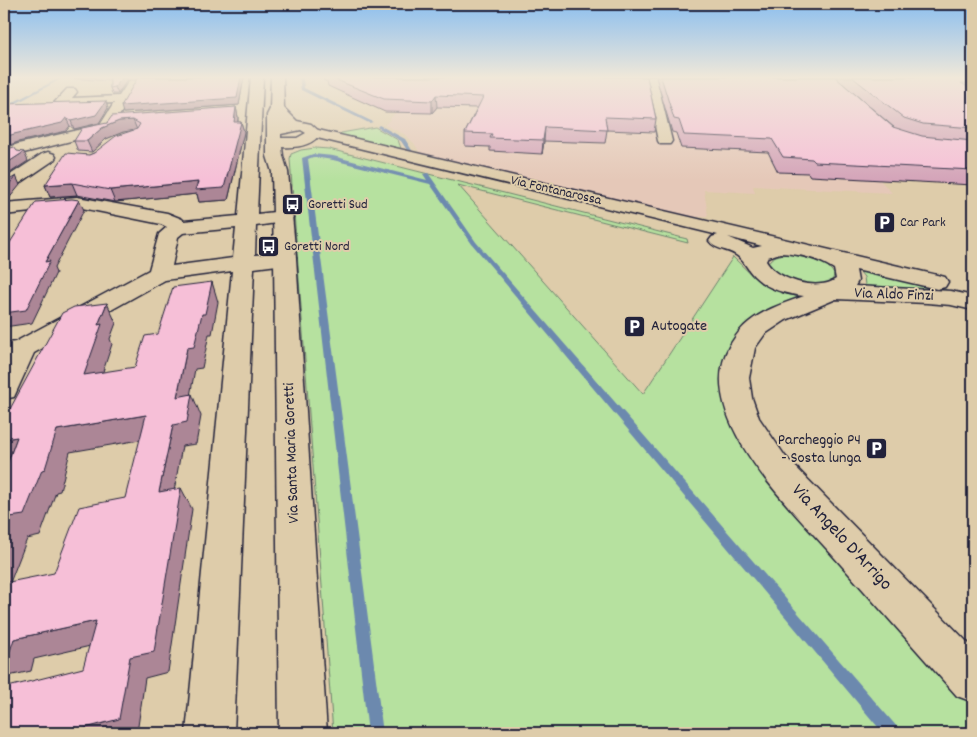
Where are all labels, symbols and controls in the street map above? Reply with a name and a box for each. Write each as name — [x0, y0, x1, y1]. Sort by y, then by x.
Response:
street label: Via Fontanarossa — [509, 171, 604, 211]
bus stop icon: Goretti Sud — [280, 193, 304, 217]
place label: Goretti Sud — [308, 195, 368, 215]
parking icon: Car Park — [872, 211, 896, 235]
place label: Car Park — [900, 213, 946, 233]
bus stop icon: Goretti Nord — [256, 235, 280, 259]
place label: Goretti Nord — [284, 237, 350, 257]
street label: Via Aldo Finzi — [854, 282, 934, 308]
parking icon: Autogate — [623, 314, 647, 338]
place label: Autogate — [651, 315, 707, 338]
street label: Via Santa Maria Goretti — [278, 382, 306, 524]
place label: Parcheggio P4 - Sosta lunga — [778, 429, 861, 470]
parking icon: Parcheggio P4 - Sosta lunga — [865, 437, 889, 461]
street label: Via Angelo D'Arrigo — [784, 479, 898, 597]

